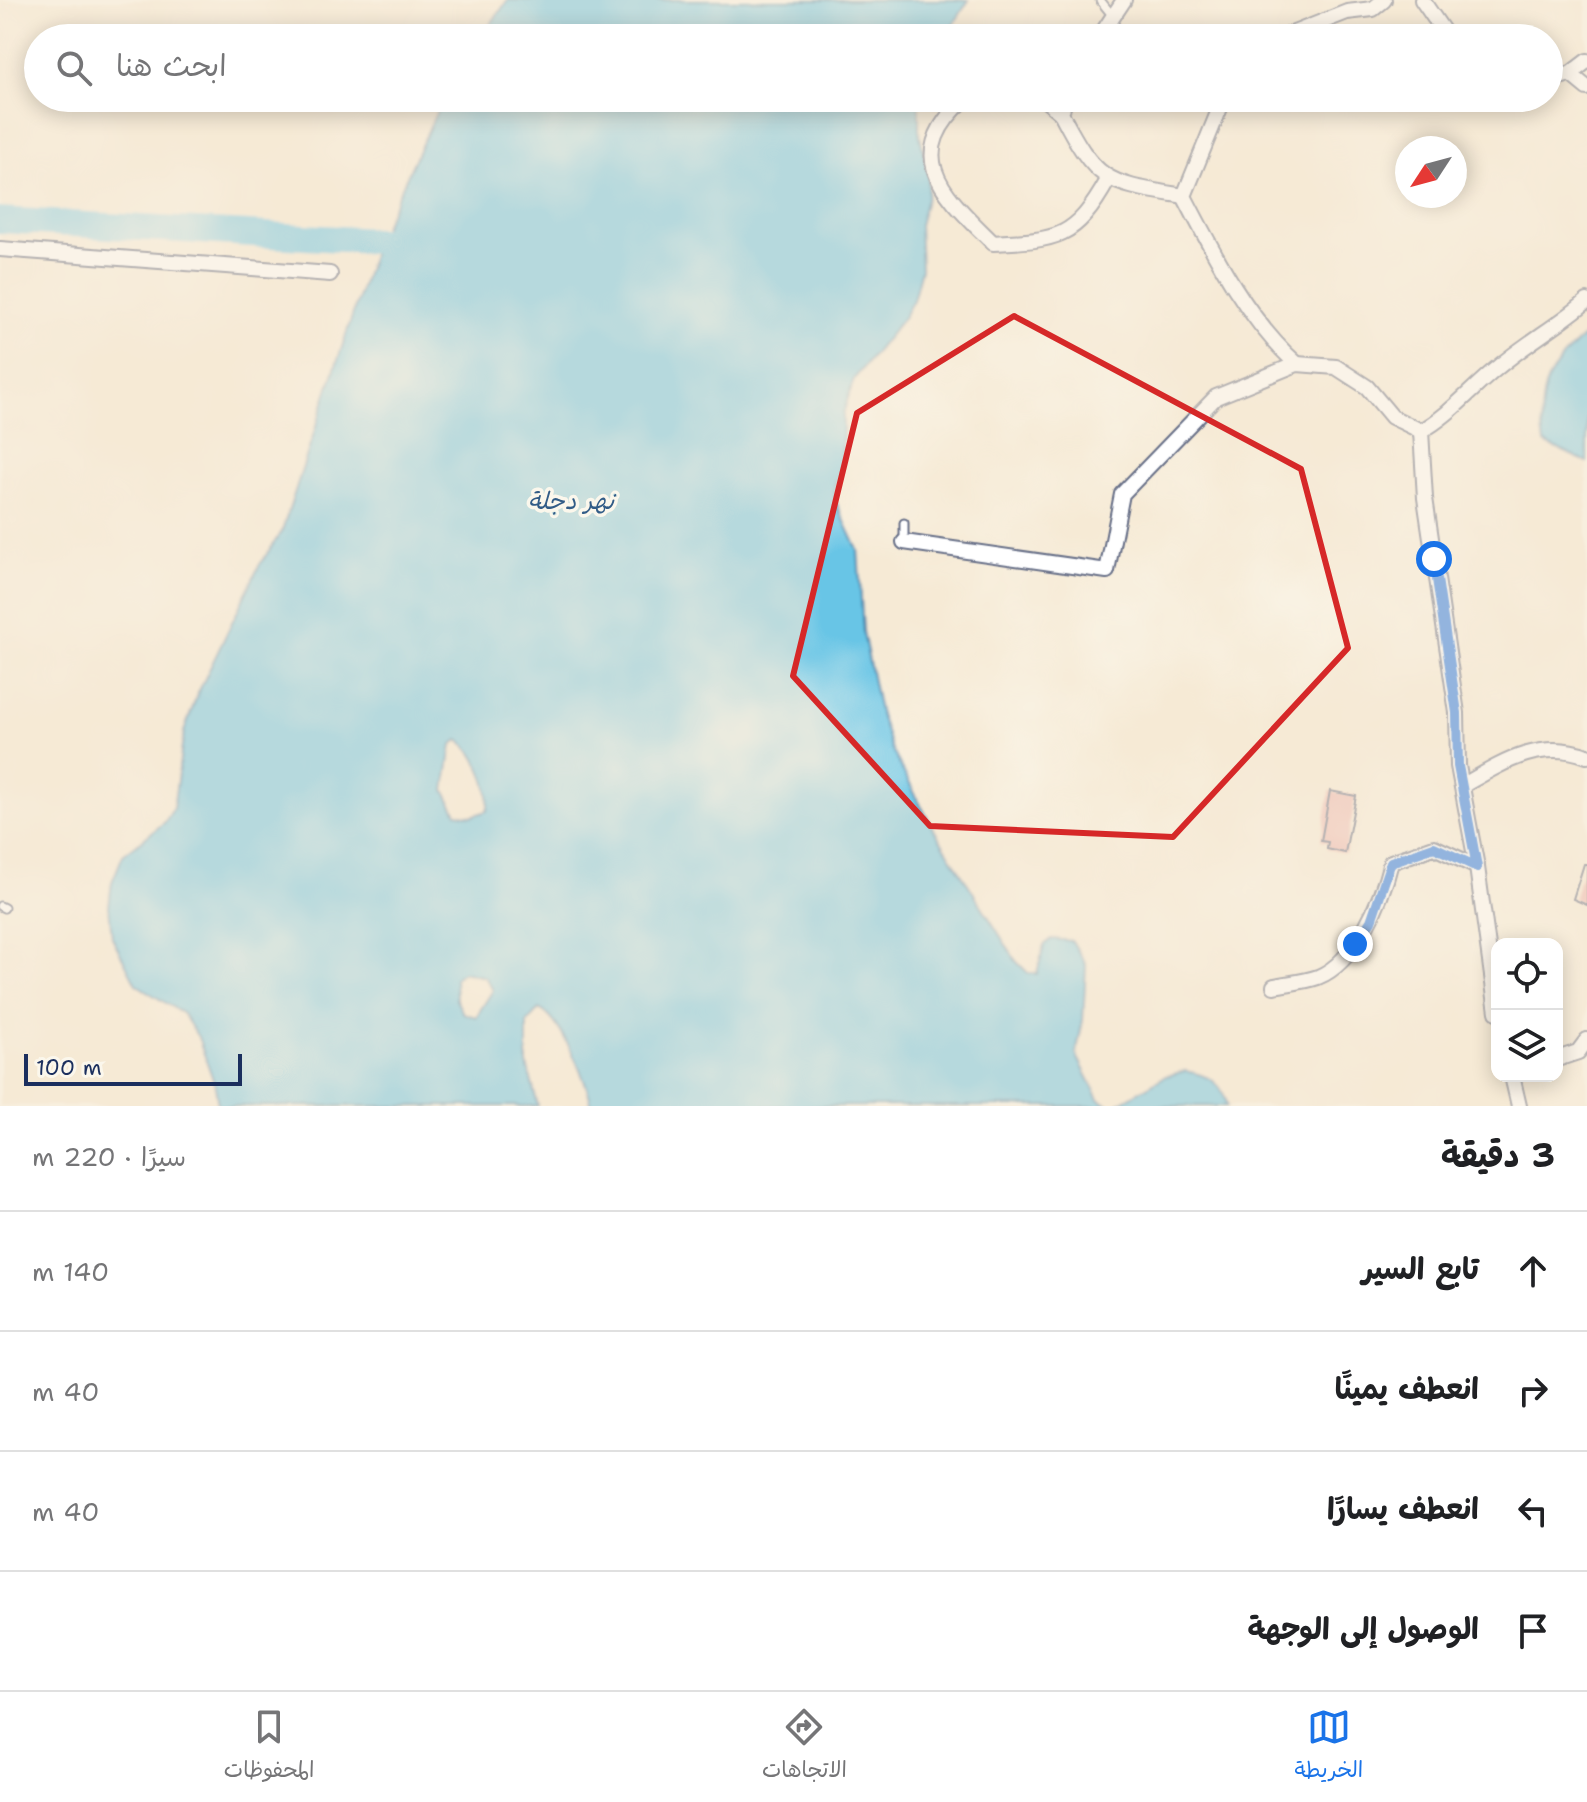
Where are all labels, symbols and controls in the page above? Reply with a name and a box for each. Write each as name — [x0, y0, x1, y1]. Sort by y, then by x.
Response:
search box — [24, 24, 1563, 112]
text: ابحث هنا — [116, 45, 227, 86]
icon: search — [52, 46, 96, 90]
north arrow — [1395, 136, 1467, 208]
water label: نهر دجلة — [528, 485, 617, 517]
route start — [1416, 541, 1452, 577]
route end — [1337, 926, 1373, 962]
map controls — [1491, 938, 1563, 1082]
button: locate — [1491, 938, 1563, 1010]
button: layers — [1491, 1010, 1563, 1082]
scale bar — [24, 1050, 242, 1086]
text: 100 m — [36, 1053, 102, 1082]
text: 3 دقيقة — [1441, 1132, 1555, 1178]
text: سيرًا · 220 m — [32, 1139, 186, 1174]
text: تابع السير — [1362, 1248, 1479, 1289]
icon: ahead — [1511, 1249, 1555, 1293]
text: 140 m — [32, 1254, 109, 1289]
text: انعطف يمينًا — [1335, 1368, 1479, 1409]
icon: right — [1511, 1369, 1555, 1413]
text: 40 m — [32, 1374, 100, 1409]
text: انعطف يسارًا — [1327, 1488, 1479, 1529]
icon: left — [1511, 1489, 1555, 1533]
text: 40 m — [32, 1494, 100, 1529]
text: الوصول إلى الوجهة — [1247, 1608, 1479, 1649]
icon: arrive — [1511, 1609, 1555, 1653]
tab: المحفوظات — [224, 1705, 314, 1789]
tab: الاتجاهات — [762, 1705, 847, 1789]
tab: الخريطة — [1295, 1705, 1363, 1789]

